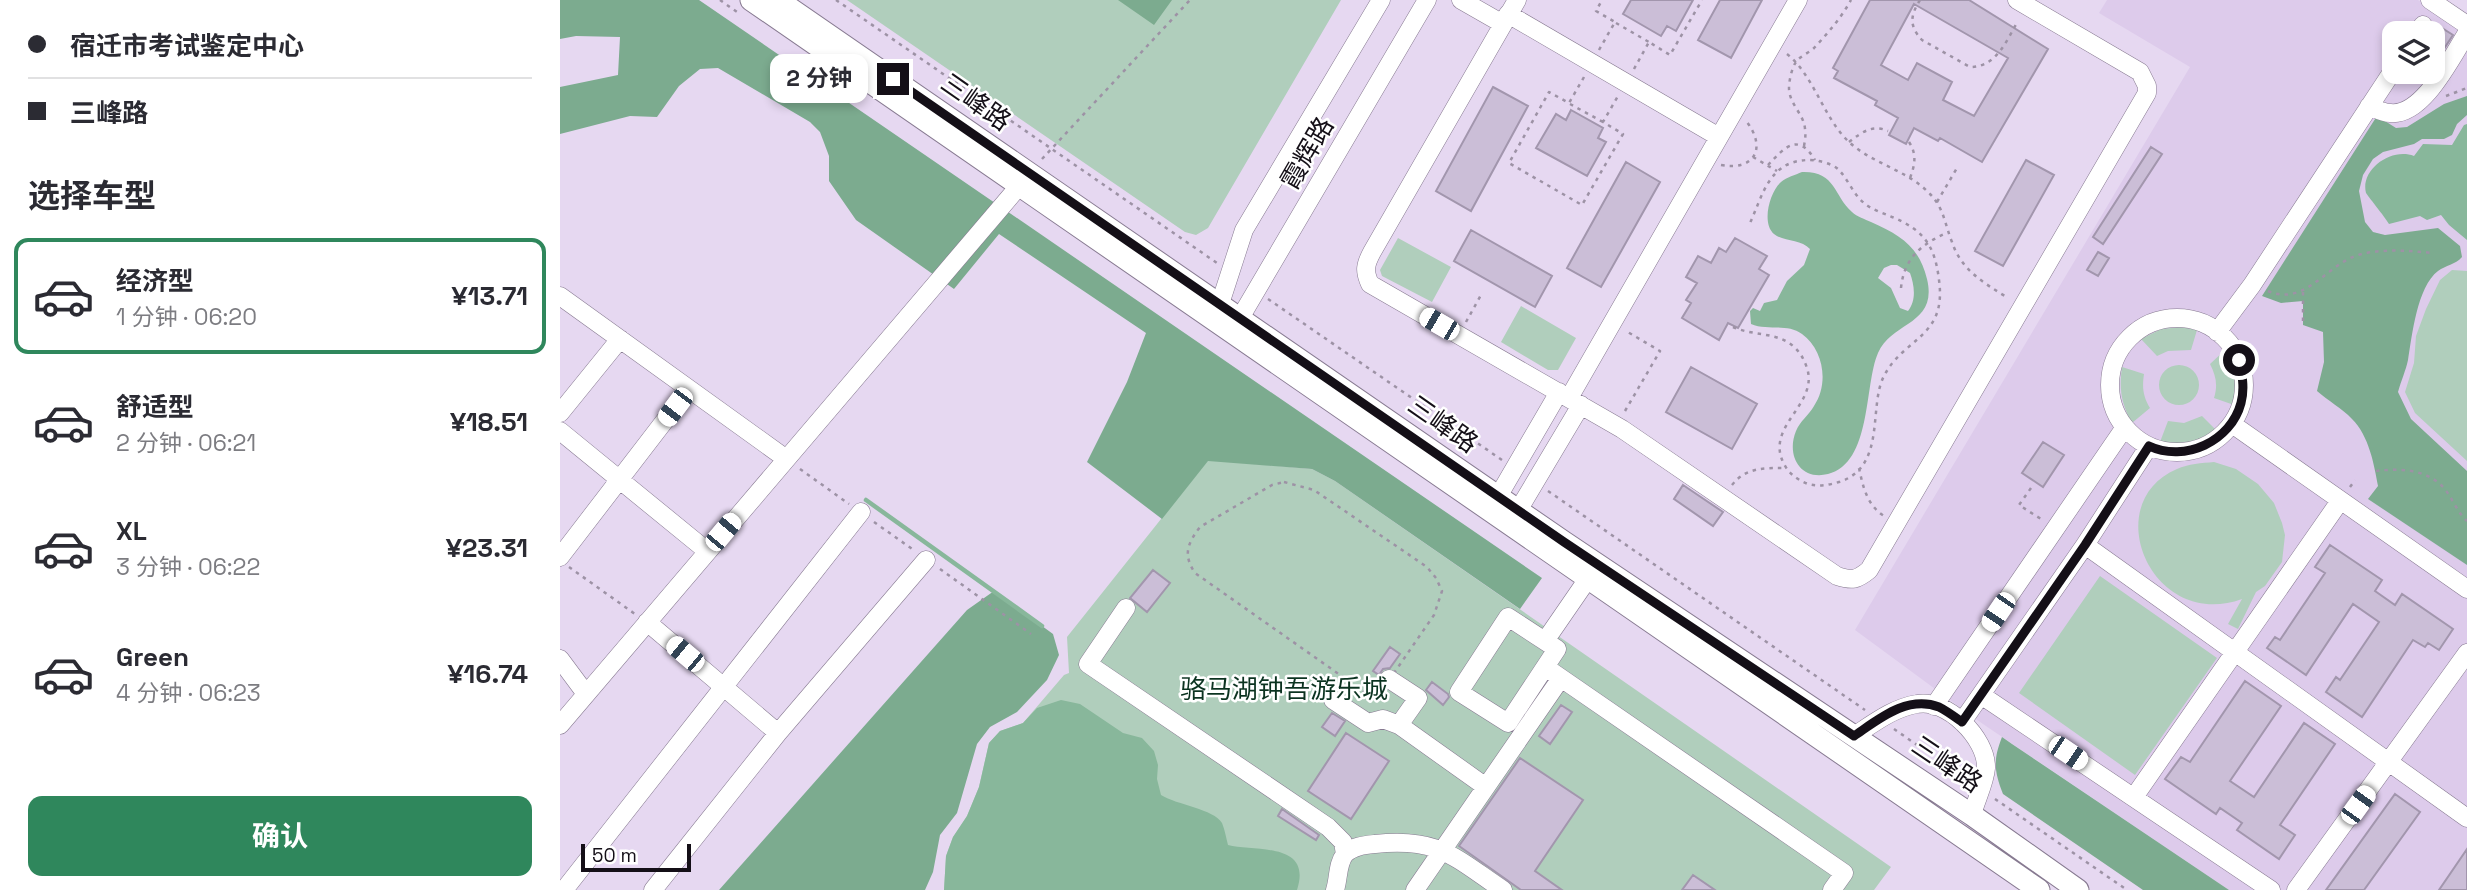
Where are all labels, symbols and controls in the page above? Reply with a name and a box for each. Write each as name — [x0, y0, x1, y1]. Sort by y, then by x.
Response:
map controls — [2382, 21, 2445, 84]
button: layers — [2382, 21, 2445, 84]
text: 宿迁市考试鉴定中心 — [70, 29, 304, 63]
callout: 2 分钟 — [770, 55, 868, 104]
text: 2 分钟 — [786, 63, 852, 93]
route end — [877, 63, 909, 95]
street label: 三峰路 — [934, 66, 1018, 138]
text: 三峰路 — [70, 96, 148, 130]
street label: 霞辉路 — [1273, 111, 1341, 195]
text: 选择车型 — [28, 176, 156, 216]
text: 经济型 — [116, 264, 194, 298]
icon: car — [32, 265, 95, 328]
text: ¥13.71 — [452, 279, 528, 313]
text: 1 分钟 · 06:20 — [116, 302, 257, 332]
car — [1416, 304, 1463, 344]
route start — [2223, 344, 2255, 376]
car — [654, 384, 697, 430]
street label: 三峰路 — [1401, 388, 1485, 460]
text: 舒适型 — [116, 390, 194, 424]
icon: car — [32, 391, 95, 454]
text: ¥18.51 — [450, 405, 528, 439]
text: 2 分钟 · 06:21 — [116, 428, 256, 458]
car — [702, 509, 745, 555]
text: XL — [116, 514, 147, 548]
icon: car — [32, 517, 95, 580]
text: ¥23.31 — [446, 531, 528, 565]
text: 3 分钟 · 06:22 — [116, 552, 260, 582]
car — [1978, 589, 2019, 635]
car — [663, 632, 708, 676]
text: Green — [116, 640, 189, 674]
icon: car — [32, 643, 95, 706]
text: ¥16.74 — [448, 657, 528, 691]
park label: 骆马湖钟吾游乐城 — [1180, 672, 1388, 706]
text: 4 分钟 · 06:23 — [116, 678, 261, 708]
street label: 三峰路 — [1905, 728, 1989, 800]
car — [2045, 733, 2092, 773]
car — [2338, 782, 2379, 828]
button: 确认 — [28, 796, 532, 876]
scale bar — [581, 841, 691, 873]
text: 50 m — [592, 843, 637, 868]

